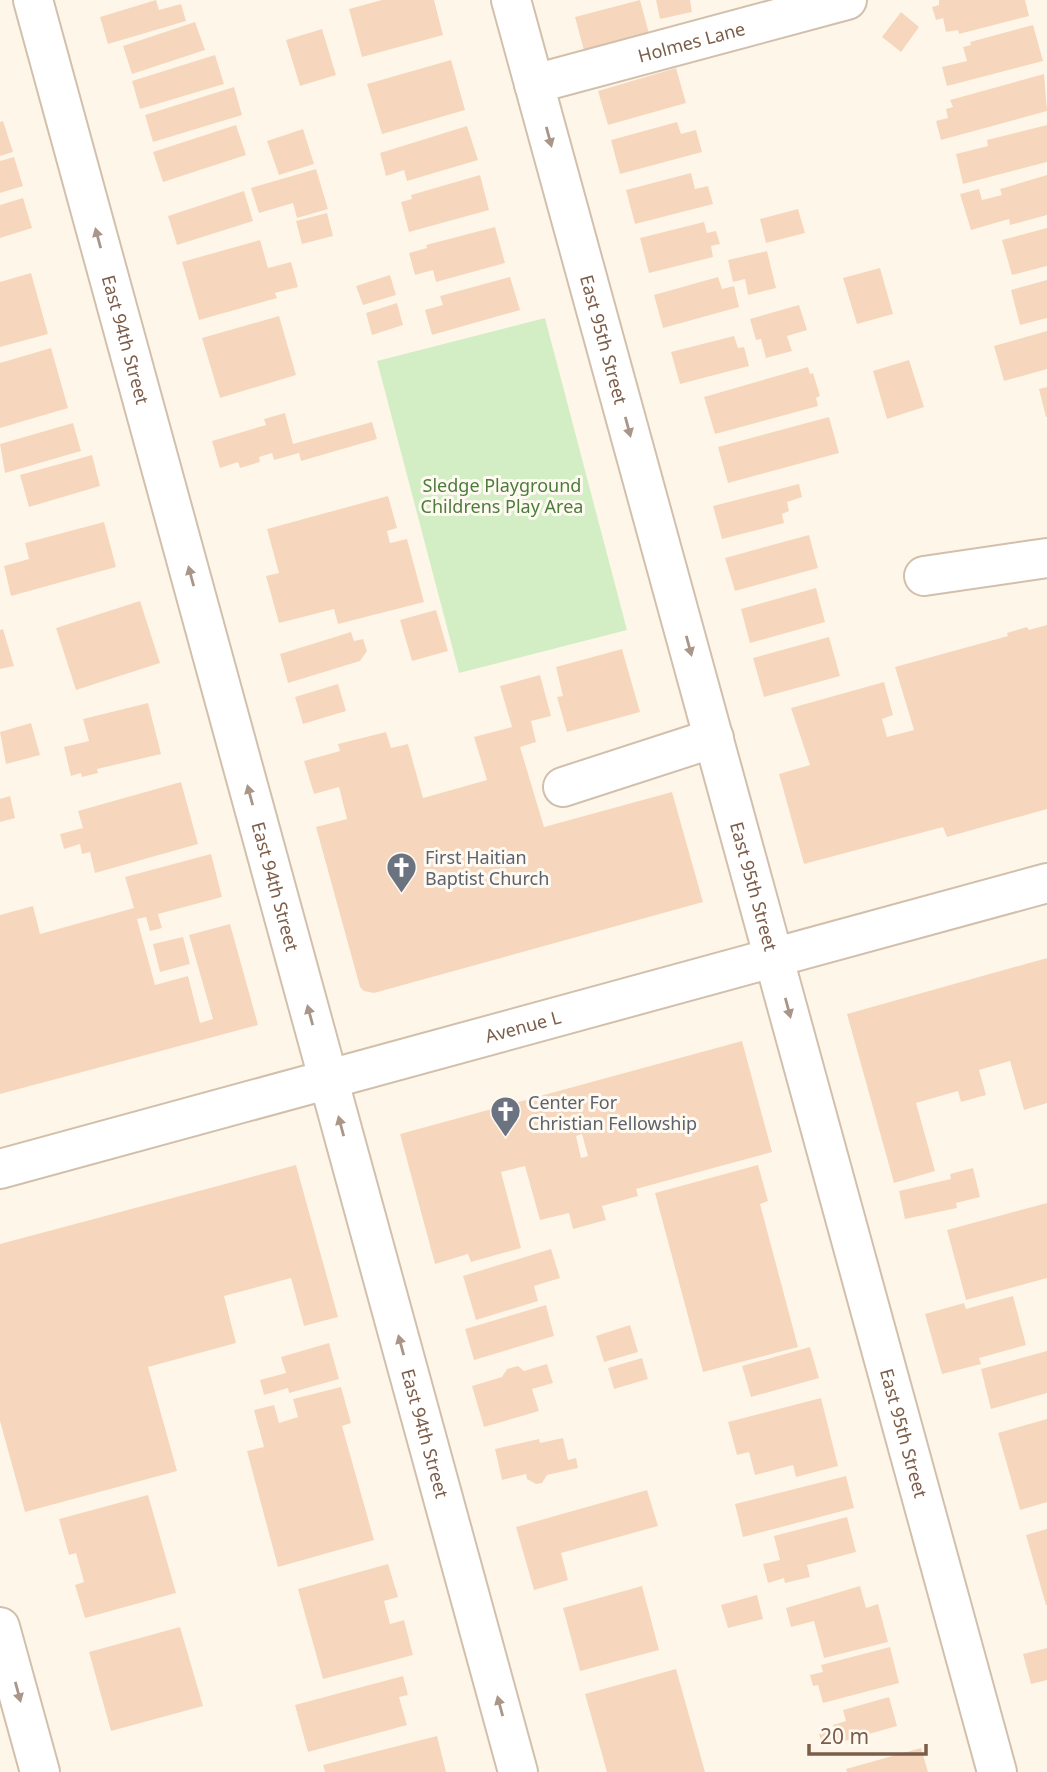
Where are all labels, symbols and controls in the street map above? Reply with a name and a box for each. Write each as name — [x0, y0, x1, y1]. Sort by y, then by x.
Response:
street label: Holmes Lane — [635, 16, 748, 68]
one-way arrow — [544, 126, 555, 148]
one-way arrow — [93, 227, 103, 248]
street label: East 94th Street — [97, 272, 155, 407]
street label: East 95th Street — [575, 272, 633, 407]
one-way arrow — [624, 417, 634, 438]
park label: Sledge Playground Childrens Play Area — [421, 473, 583, 518]
one-way arrow — [185, 565, 195, 586]
one-way arrow — [684, 636, 694, 657]
one-way arrow — [245, 784, 255, 805]
street label: East 94th Street — [246, 819, 305, 954]
street label: East 95th Street — [725, 819, 783, 954]
place label: First Haitian Baptist Church — [425, 845, 549, 890]
church icon: First Haitian Baptist Church — [385, 850, 419, 894]
one-way arrow — [783, 997, 793, 1018]
one-way arrow — [305, 1004, 315, 1025]
street label: Avenue L — [482, 1004, 563, 1048]
place label: Center For Christian Fellowship — [528, 1090, 697, 1135]
church icon: Center For Christian Fellowship — [488, 1095, 522, 1139]
one-way arrow — [335, 1114, 346, 1136]
one-way arrow — [395, 1334, 406, 1356]
street label: East 94th Street — [396, 1366, 455, 1501]
street label: East 95th Street — [875, 1366, 933, 1501]
one-way arrow — [13, 1682, 24, 1704]
one-way arrow — [494, 1695, 505, 1717]
scale bar — [809, 1712, 926, 1756]
text: 20 m — [820, 1722, 869, 1750]

